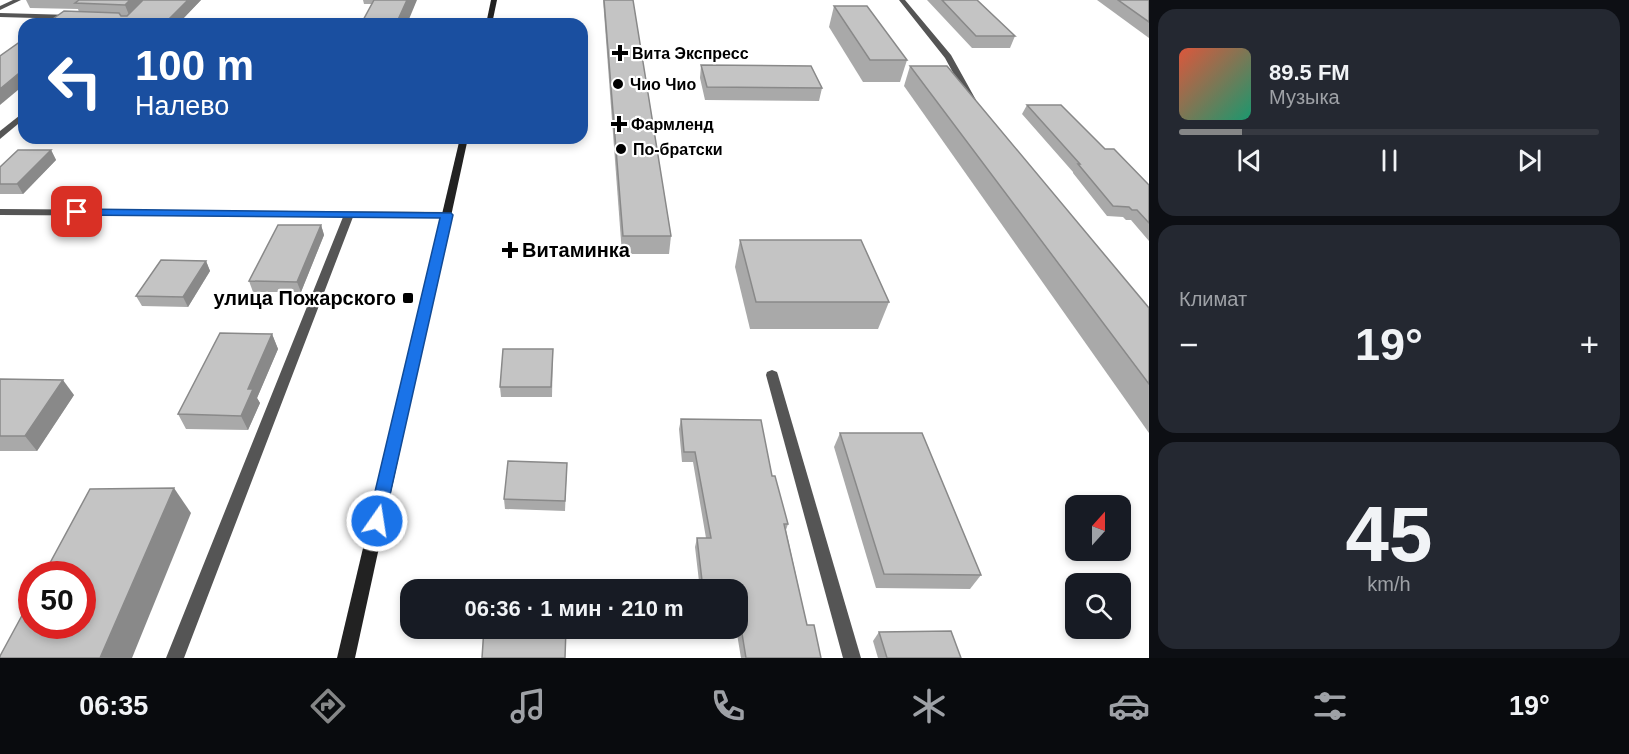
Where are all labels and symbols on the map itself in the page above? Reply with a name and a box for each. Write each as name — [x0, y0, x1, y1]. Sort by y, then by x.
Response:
place label: Вита Экспресс — [632, 45, 749, 62]
marker: Вита Экспресс — [613, 46, 627, 60]
place label: Чио Чио — [630, 76, 696, 93]
marker: Чио Чио — [611, 77, 625, 91]
place label: Фармленд — [631, 116, 714, 133]
marker: Фармленд — [612, 117, 626, 131]
place label: По-братски — [633, 141, 723, 158]
marker: По-братски — [614, 142, 628, 156]
pin — [51, 186, 102, 237]
place label: Витаминка — [522, 239, 631, 261]
marker: Витаминка — [503, 243, 517, 257]
place label: улица Пожарского — [213, 287, 396, 309]
marker: улица Пожарского — [401, 291, 415, 305]
position arrow — [345, 489, 409, 553]
north arrow — [1065, 495, 1131, 561]
speed limit sign: 50 — [18, 561, 96, 639]

